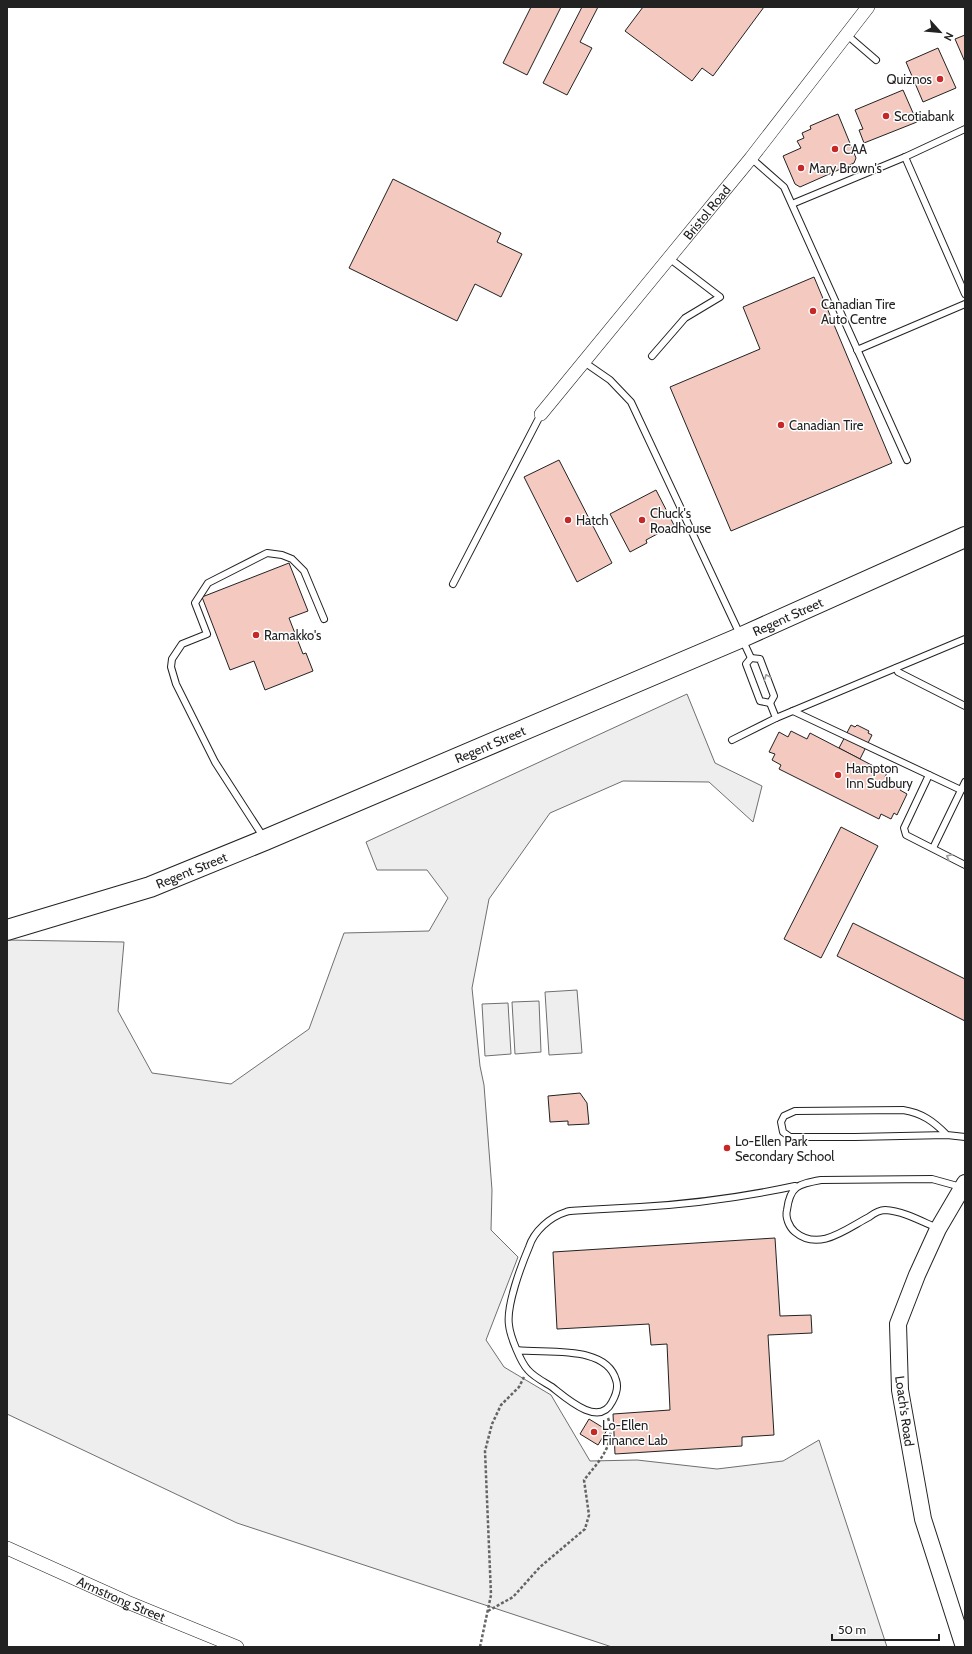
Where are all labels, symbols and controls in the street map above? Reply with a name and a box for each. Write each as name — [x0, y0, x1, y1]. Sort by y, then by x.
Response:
north arrow — [920, 12, 960, 52]
text: N — [941, 30, 957, 43]
place label: Quiznos — [887, 71, 933, 87]
marker: Quiznos — [935, 74, 945, 84]
place label: Scotiabank — [894, 108, 955, 124]
marker: Scotiabank — [881, 111, 891, 121]
place label: CAA — [843, 141, 867, 157]
marker: CAA — [830, 144, 840, 154]
place label: Mary Brown's — [809, 160, 883, 176]
marker: Mary Brown's — [796, 163, 806, 173]
street label: Bristol Road — [680, 182, 734, 243]
place label: Canadian Tire Auto Centre — [821, 296, 896, 327]
marker: Canadian Tire Auto Centre — [808, 306, 818, 316]
place label: Canadian Tire — [789, 417, 864, 433]
marker: Canadian Tire — [776, 420, 786, 430]
place label: Chuck's Roadhouse — [650, 505, 712, 536]
place label: Hatch — [576, 512, 608, 528]
marker: Hatch — [563, 515, 573, 525]
marker: Chuck's Roadhouse — [637, 515, 647, 525]
street label: Regent Street — [750, 594, 826, 639]
place label: Ramakko's — [264, 627, 322, 643]
marker: Ramakko's — [251, 630, 261, 640]
one-way arrow — [764, 674, 772, 681]
street label: Regent Street — [452, 722, 528, 766]
place label: Hampton Inn Sudbury — [846, 760, 913, 791]
marker: Hampton Inn Sudbury — [833, 770, 843, 780]
street label: Regent Street — [153, 848, 230, 892]
one-way arrow — [946, 854, 953, 861]
place label: Lo-Ellen Park Secondary School — [735, 1133, 834, 1164]
marker: Lo-Ellen Park Secondary School — [722, 1143, 732, 1153]
street label: Loach's Road — [892, 1375, 918, 1447]
place label: Lo-Ellen Finance Lab — [602, 1417, 668, 1448]
marker: Lo-Ellen Finance Lab — [589, 1427, 599, 1437]
street label: Armstrong Street — [75, 1573, 168, 1625]
scale bar — [832, 1616, 939, 1642]
text: 50 m — [838, 1622, 866, 1637]

